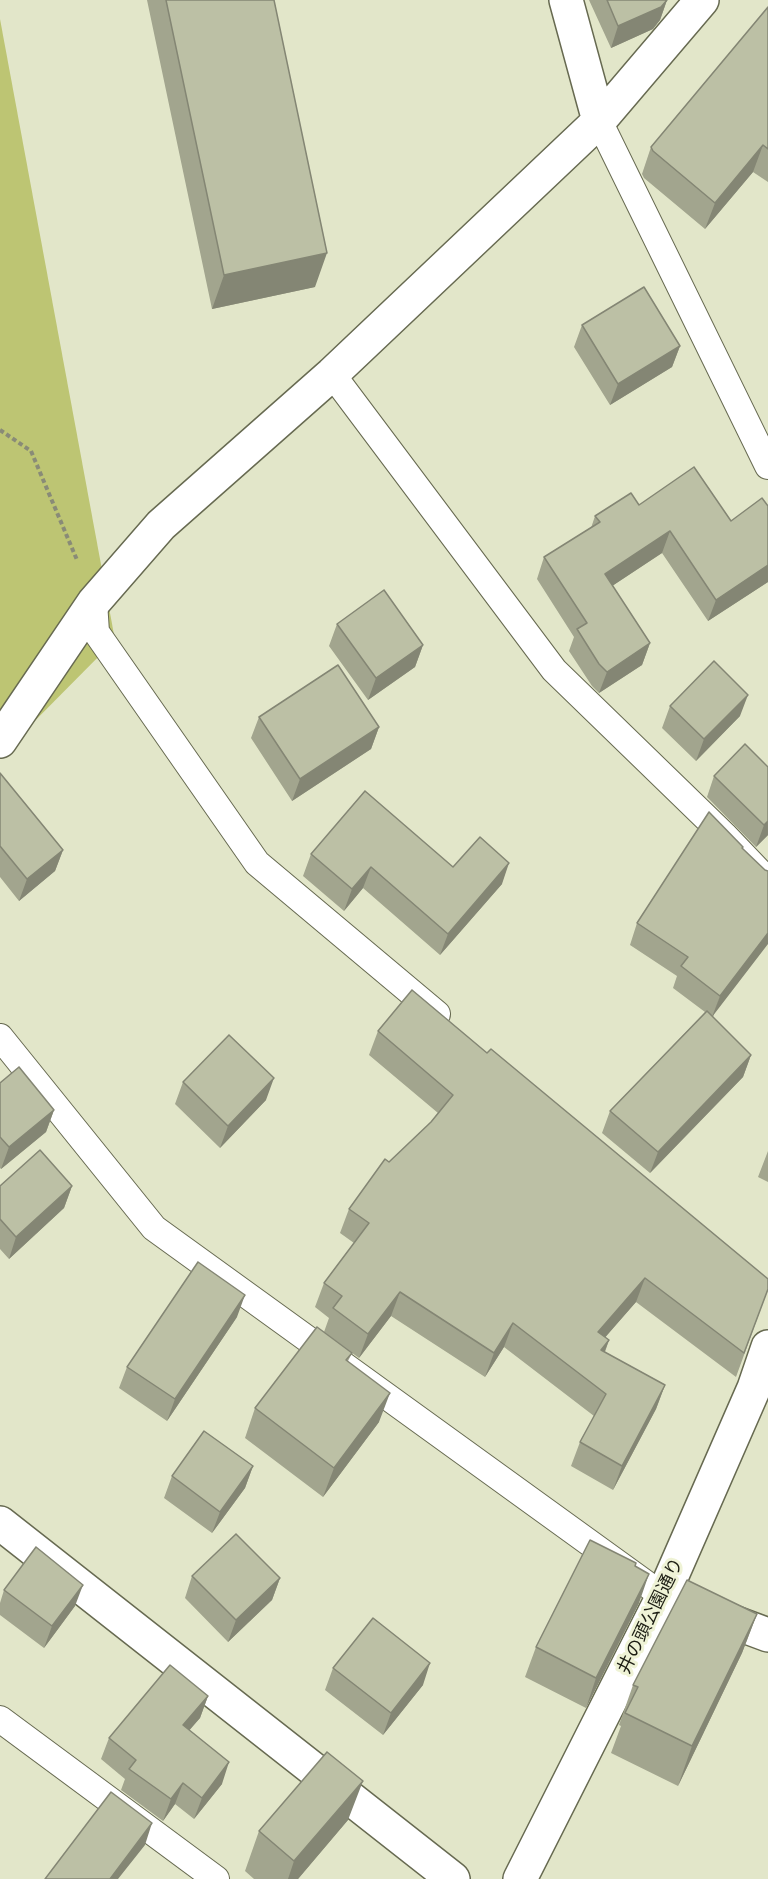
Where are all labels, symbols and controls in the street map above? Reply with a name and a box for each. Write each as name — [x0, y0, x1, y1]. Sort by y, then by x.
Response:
street label: 井の頭公園通り — [614, 1555, 688, 1677]

